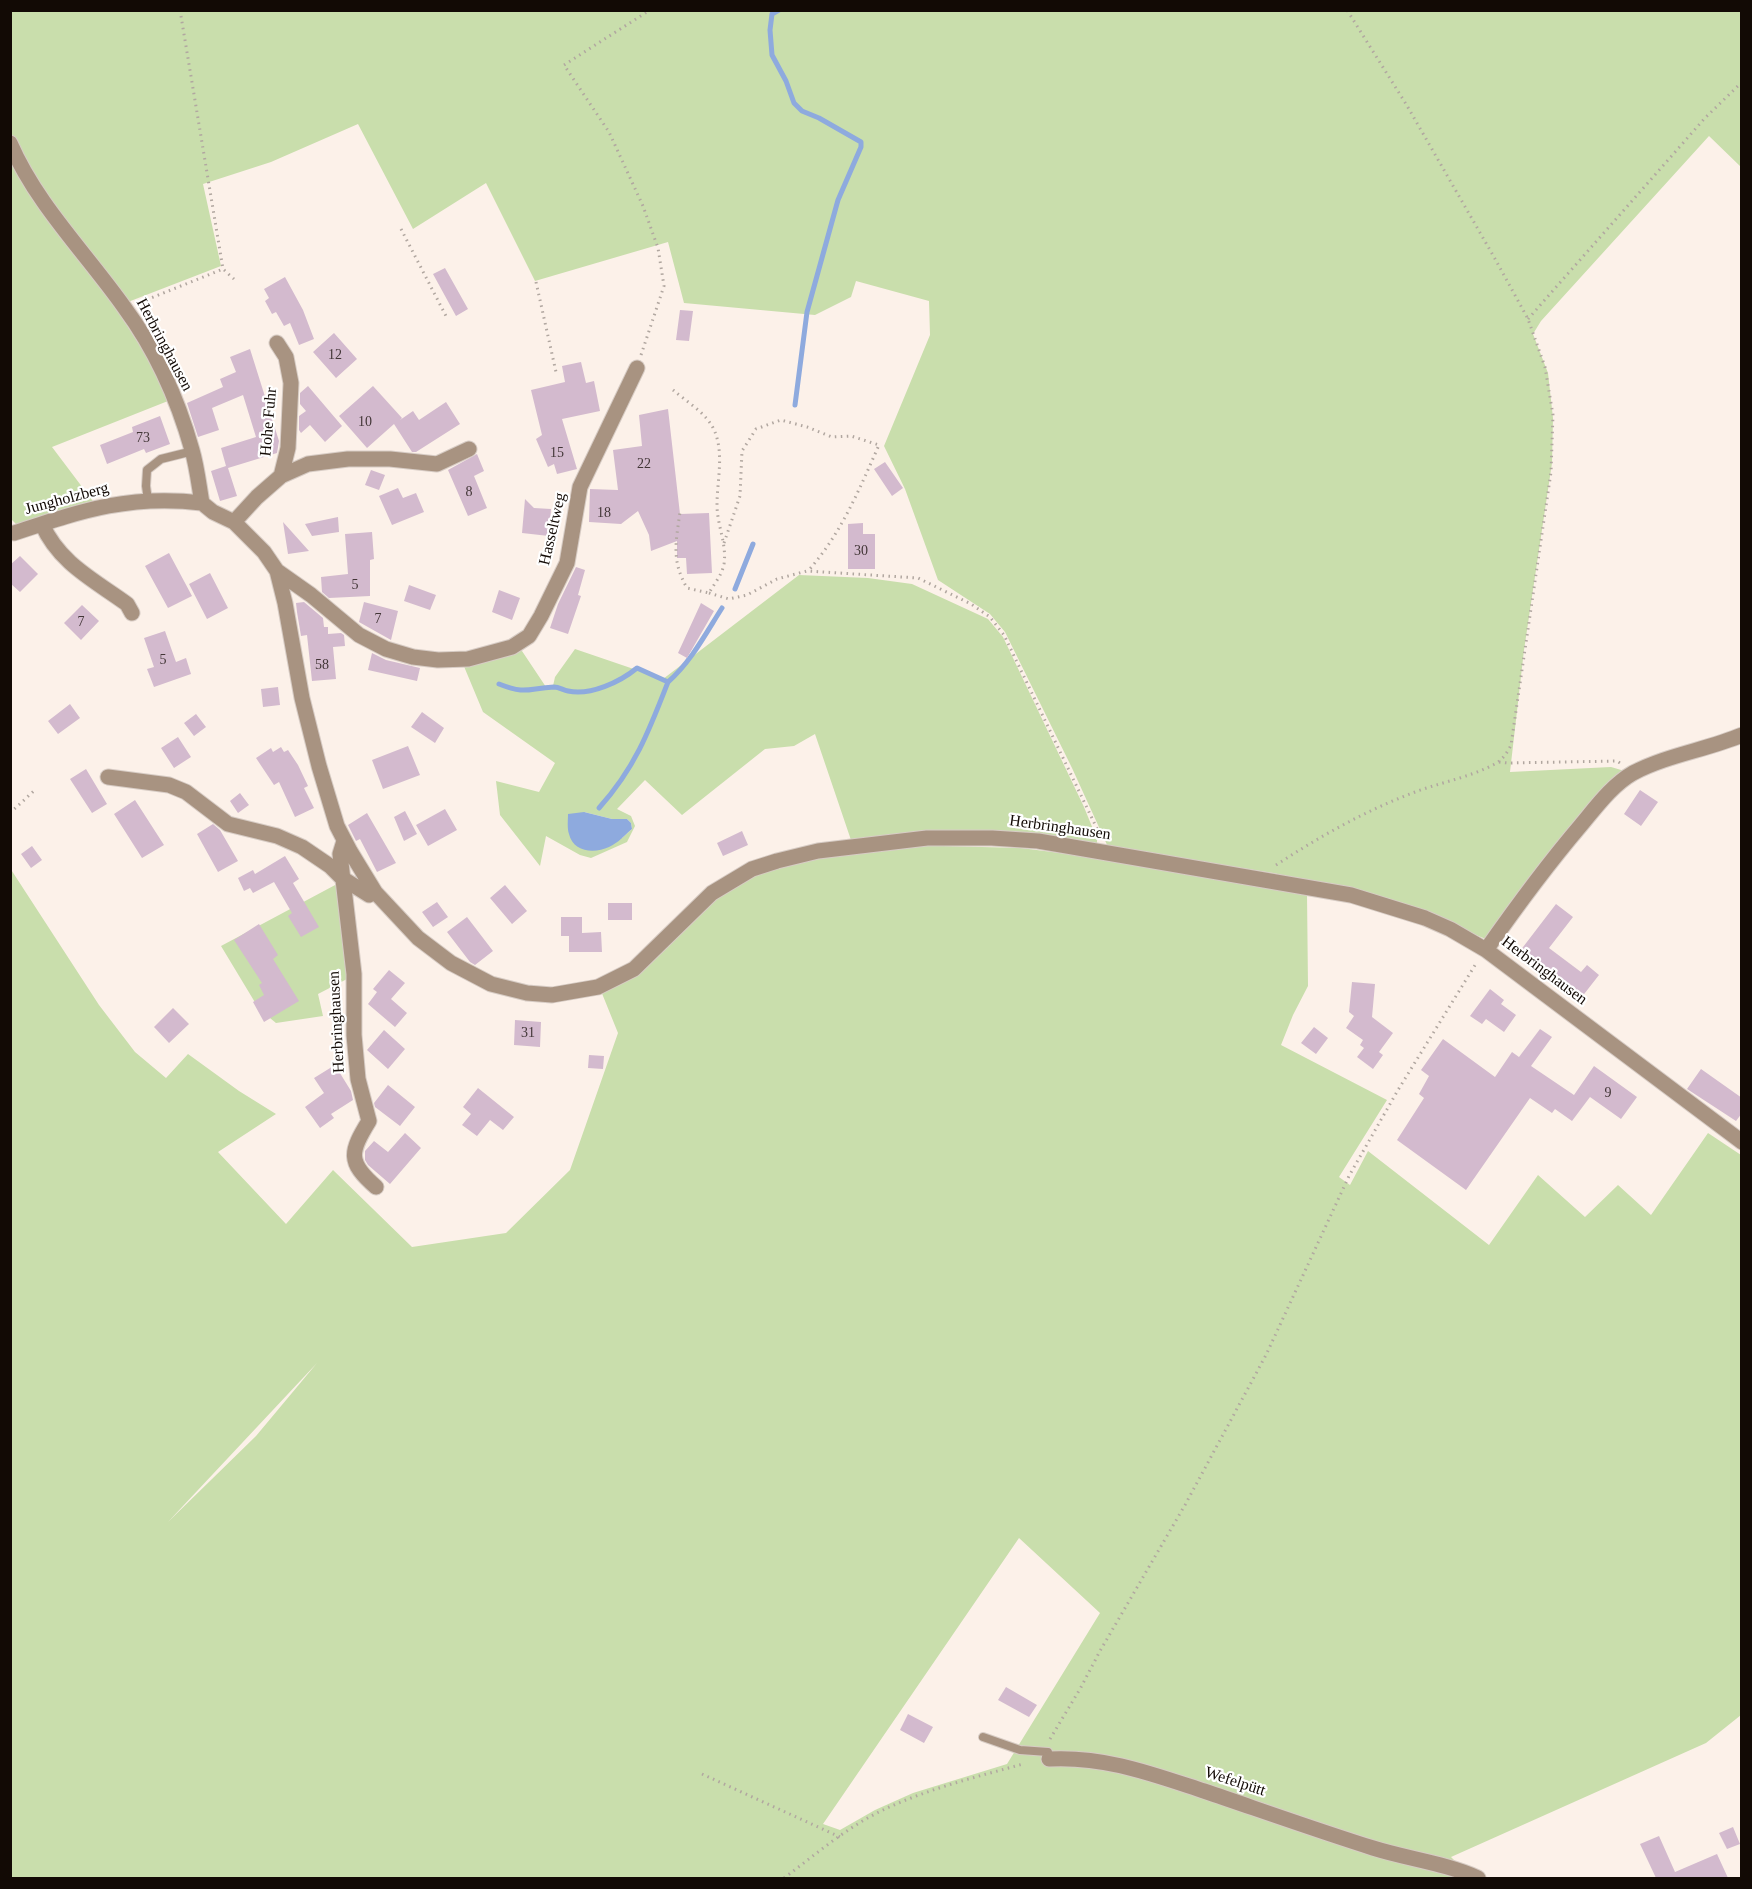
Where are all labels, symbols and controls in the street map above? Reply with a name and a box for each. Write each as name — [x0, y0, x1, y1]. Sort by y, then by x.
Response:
street label: Herbringhausen — [132, 295, 196, 395]
house number: 12 — [328, 347, 342, 363]
street label: Hohe Fuhr — [256, 387, 282, 457]
house number: 10 — [358, 414, 372, 430]
house number: 73 — [136, 430, 150, 446]
house number: 15 — [550, 445, 564, 461]
house number: 22 — [637, 456, 651, 472]
street label: Jungholzberg — [23, 479, 111, 519]
house number: 8 — [466, 484, 472, 500]
street label: Hasseltweg — [535, 491, 571, 567]
house number: 18 — [597, 505, 611, 521]
house number: 30 — [854, 543, 868, 559]
house number: 5 — [352, 577, 358, 593]
house number: 7 — [374, 611, 382, 627]
house number: 7 — [78, 614, 84, 630]
house number: 5 — [160, 652, 166, 668]
house number: 58 — [315, 657, 329, 673]
street label: Herbringhausen — [1008, 811, 1112, 845]
street label: Herbringhausen — [1497, 933, 1591, 1009]
street label: Herbringhausen — [325, 970, 349, 1074]
house number: 31 — [521, 1025, 535, 1041]
house number: 9 — [1604, 1085, 1612, 1101]
street label: Wefelpütt — [1202, 1763, 1268, 1801]

